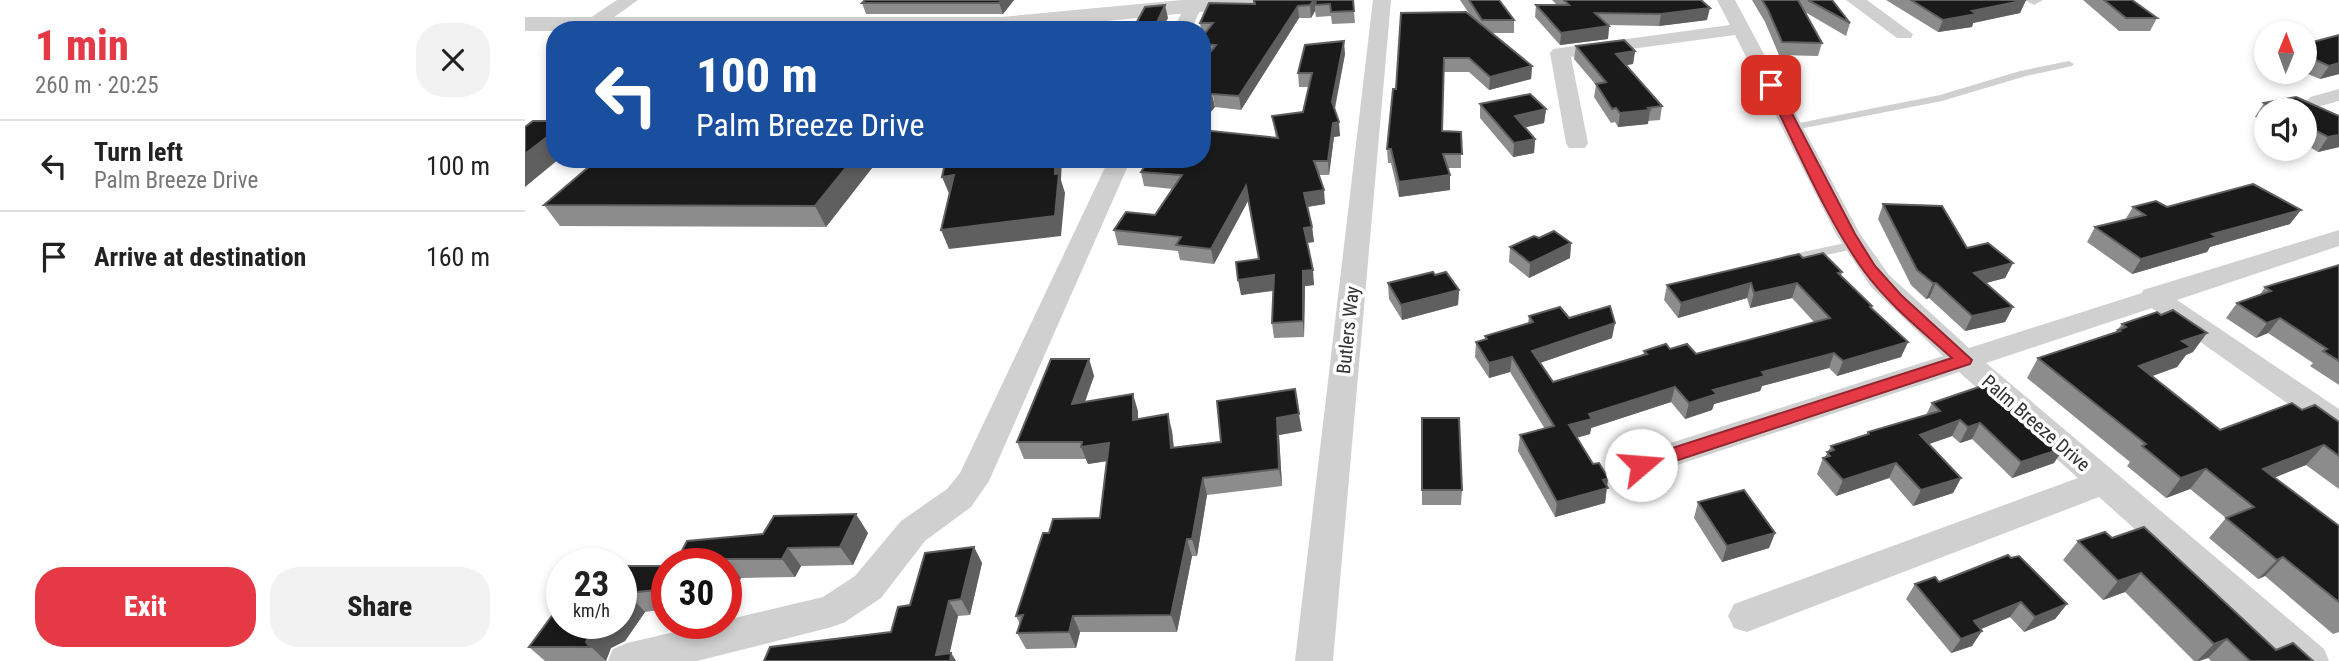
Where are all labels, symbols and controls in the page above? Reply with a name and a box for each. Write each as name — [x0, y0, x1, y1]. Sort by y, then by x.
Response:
text: 1 min — [35, 21, 129, 70]
north arrow — [2254, 21, 2317, 84]
map controls — [2254, 21, 2317, 161]
button: close — [416, 23, 490, 97]
text: 100 m — [696, 47, 818, 104]
icon: left — [581, 49, 672, 140]
pin — [1741, 55, 1801, 115]
icon: arrive — [1752, 66, 1790, 104]
text: 260 m · 20:25 — [35, 72, 159, 99]
button: sound — [2254, 98, 2317, 161]
text: Palm Breeze Drive — [696, 106, 925, 144]
text: Turn left — [94, 137, 183, 167]
icon: left — [35, 147, 73, 185]
text: 100 m — [426, 151, 490, 181]
text: Palm Breeze Drive — [94, 167, 258, 194]
icon: arrive — [35, 238, 73, 276]
text: Arrive at destination — [94, 242, 306, 272]
text: 160 m — [426, 242, 490, 272]
street label: Butlers Way — [1332, 285, 1364, 375]
street label: Palm Breeze Drive — [1977, 370, 2095, 476]
position arrow — [1604, 428, 1678, 502]
speed limit sign: 30 — [651, 548, 742, 639]
text: 23 — [574, 564, 609, 605]
button: Exit — [35, 567, 256, 647]
button: Share — [270, 567, 490, 647]
text: km/h — [573, 600, 610, 621]

